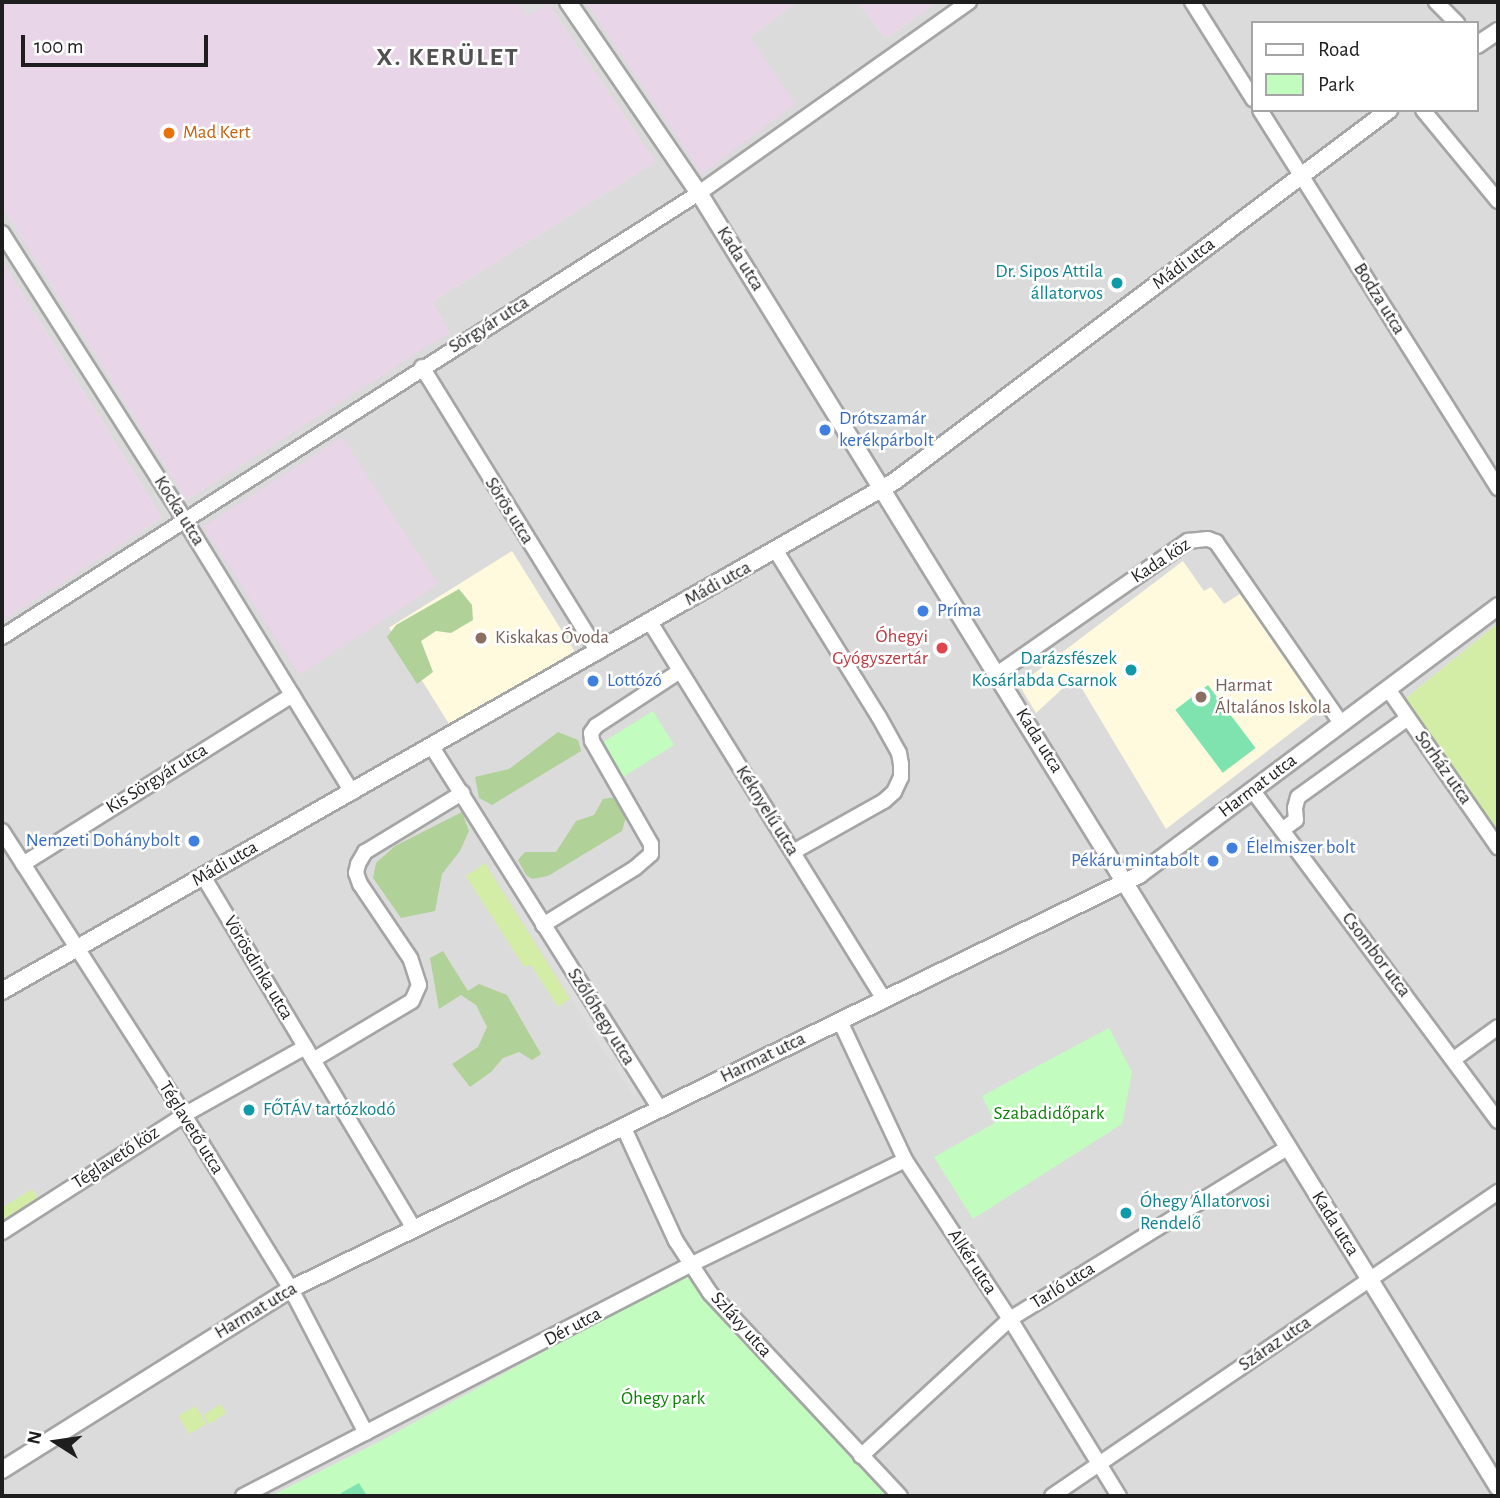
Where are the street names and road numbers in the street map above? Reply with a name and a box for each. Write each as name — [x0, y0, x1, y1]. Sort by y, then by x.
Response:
street label: Kada utca — [711, 222, 769, 296]
street label: Mádi utca — [1148, 233, 1220, 295]
street label: Bodza utca — [1348, 259, 1410, 339]
street label: Sörgyár utca — [445, 291, 533, 359]
street label: Kocka utca — [149, 472, 209, 550]
street label: Sörös utca — [480, 473, 538, 549]
street label: Kada köz — [1127, 533, 1195, 589]
street label: Mádi utca — [681, 556, 755, 612]
street label: Kada utca — [1010, 704, 1068, 778]
street label: Sorház utca — [1409, 727, 1477, 809]
street label: Kis Sörgyár utca — [102, 739, 212, 819]
street label: Harmat utca — [1214, 749, 1302, 823]
street label: Kéknyelű utca — [730, 762, 804, 860]
street label: Mádi utca — [188, 836, 262, 892]
street label: Csombor utca — [1337, 908, 1415, 1002]
street label: Vörösdinka utca — [218, 912, 298, 1024]
street label: Szőlőhegy utca — [562, 964, 640, 1070]
street label: Harmat utca — [717, 1028, 809, 1088]
street label: Téglavető utca — [153, 1077, 229, 1179]
street label: Téglavető köz — [68, 1121, 164, 1195]
street label: Kada utca — [1306, 1187, 1364, 1261]
street label: Alkér utca — [942, 1225, 1002, 1299]
street label: Tarló utca — [1027, 1257, 1099, 1315]
street label: Harmat utca — [211, 1278, 301, 1344]
street label: Szlávy utca — [706, 1287, 776, 1363]
street label: Dér utca — [540, 1302, 606, 1352]
street label: Száraz utca — [1234, 1311, 1316, 1377]

